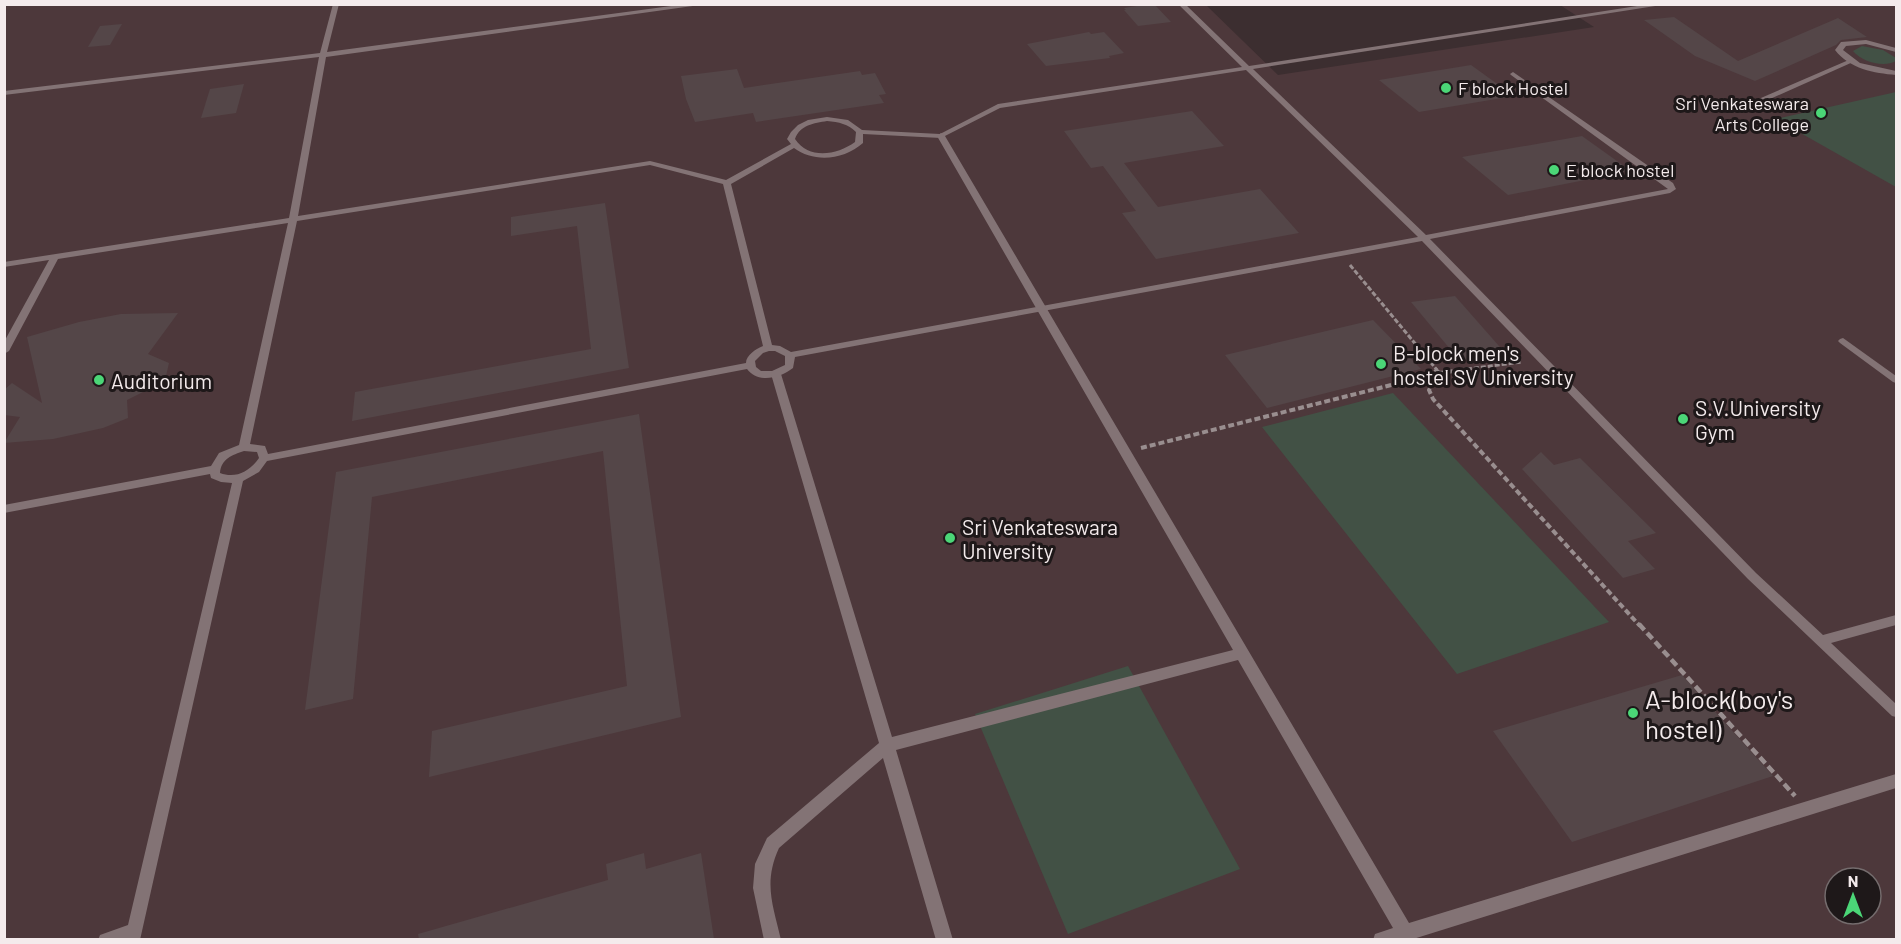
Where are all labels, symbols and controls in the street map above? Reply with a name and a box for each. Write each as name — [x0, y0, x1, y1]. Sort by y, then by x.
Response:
place label: F block Hostel — [1458, 77, 1568, 99]
marker: F block Hostel — [1439, 81, 1453, 95]
place label: Sri Venkateswara Arts College — [1675, 92, 1809, 135]
marker: Sri Venkateswara Arts College — [1814, 106, 1828, 120]
place label: E block hostel — [1566, 159, 1674, 181]
marker: E block hostel — [1547, 163, 1561, 177]
place label: B-block men's hostel SV University — [1393, 340, 1574, 389]
marker: B-block men's hostel SV University — [1374, 357, 1388, 371]
place label: Auditorium — [111, 368, 212, 393]
marker: Auditorium — [92, 373, 106, 387]
place label: S.V.University Gym — [1695, 395, 1821, 444]
marker: S.V.University Gym — [1676, 412, 1690, 426]
place label: Sri Venkateswara University — [962, 514, 1118, 563]
marker: Sri Venkateswara University — [943, 531, 957, 545]
place label: A-block(boy's hostel) — [1645, 683, 1793, 744]
marker: A-block(boy's hostel) — [1626, 706, 1640, 720]
north arrow — [1823, 866, 1883, 926]
text: N — [1848, 871, 1858, 890]

